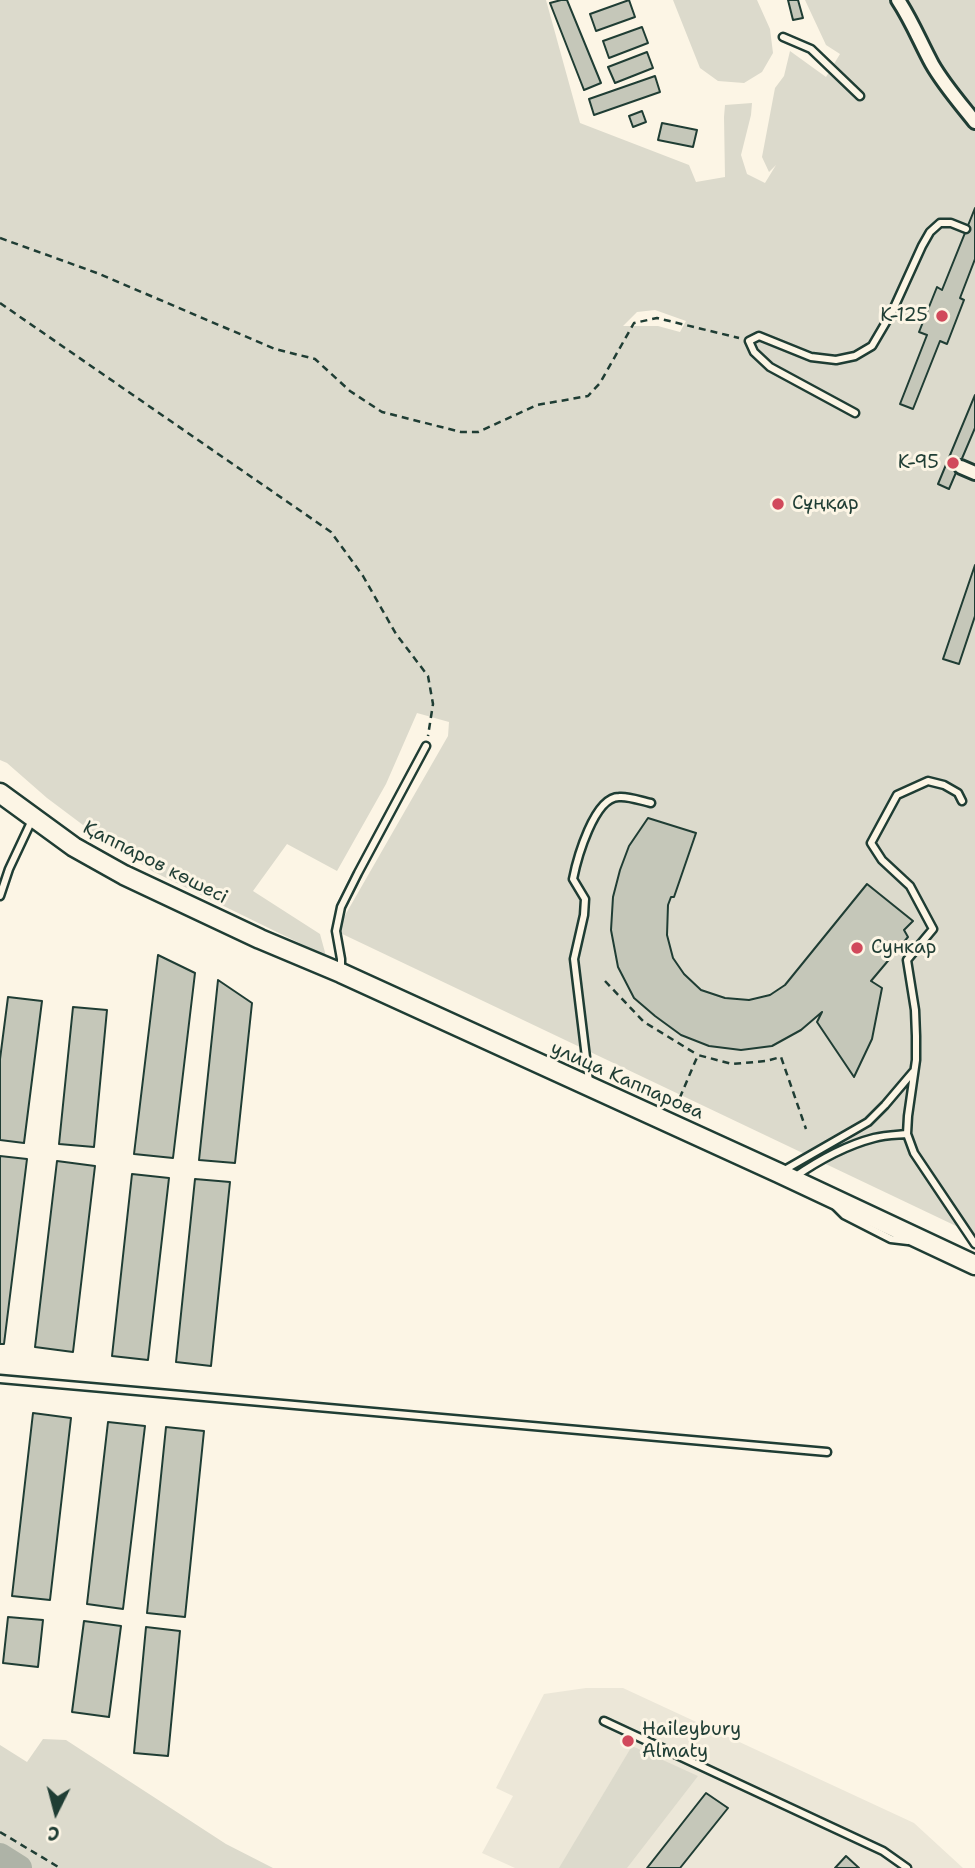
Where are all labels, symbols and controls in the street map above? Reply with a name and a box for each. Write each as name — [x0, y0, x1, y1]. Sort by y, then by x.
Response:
place label: K-125 — [880, 305, 928, 327]
marker: K-125 — [934, 308, 950, 324]
place label: K-95 — [898, 452, 939, 474]
marker: K-95 — [945, 455, 961, 471]
place label: Сұңқар — [792, 493, 859, 515]
marker: Сұңқар — [770, 496, 786, 512]
street label: Қаппаров көшесі — [79, 817, 231, 909]
place label: Сункар — [871, 937, 936, 959]
marker: Сункар — [849, 940, 865, 956]
street label: улица Каппарова — [547, 1037, 707, 1125]
place label: Haileybury Almaty — [642, 1719, 741, 1763]
marker: Haileybury Almaty — [620, 1733, 636, 1749]
north arrow — [21, 1777, 91, 1847]
text: С — [47, 1820, 61, 1846]

